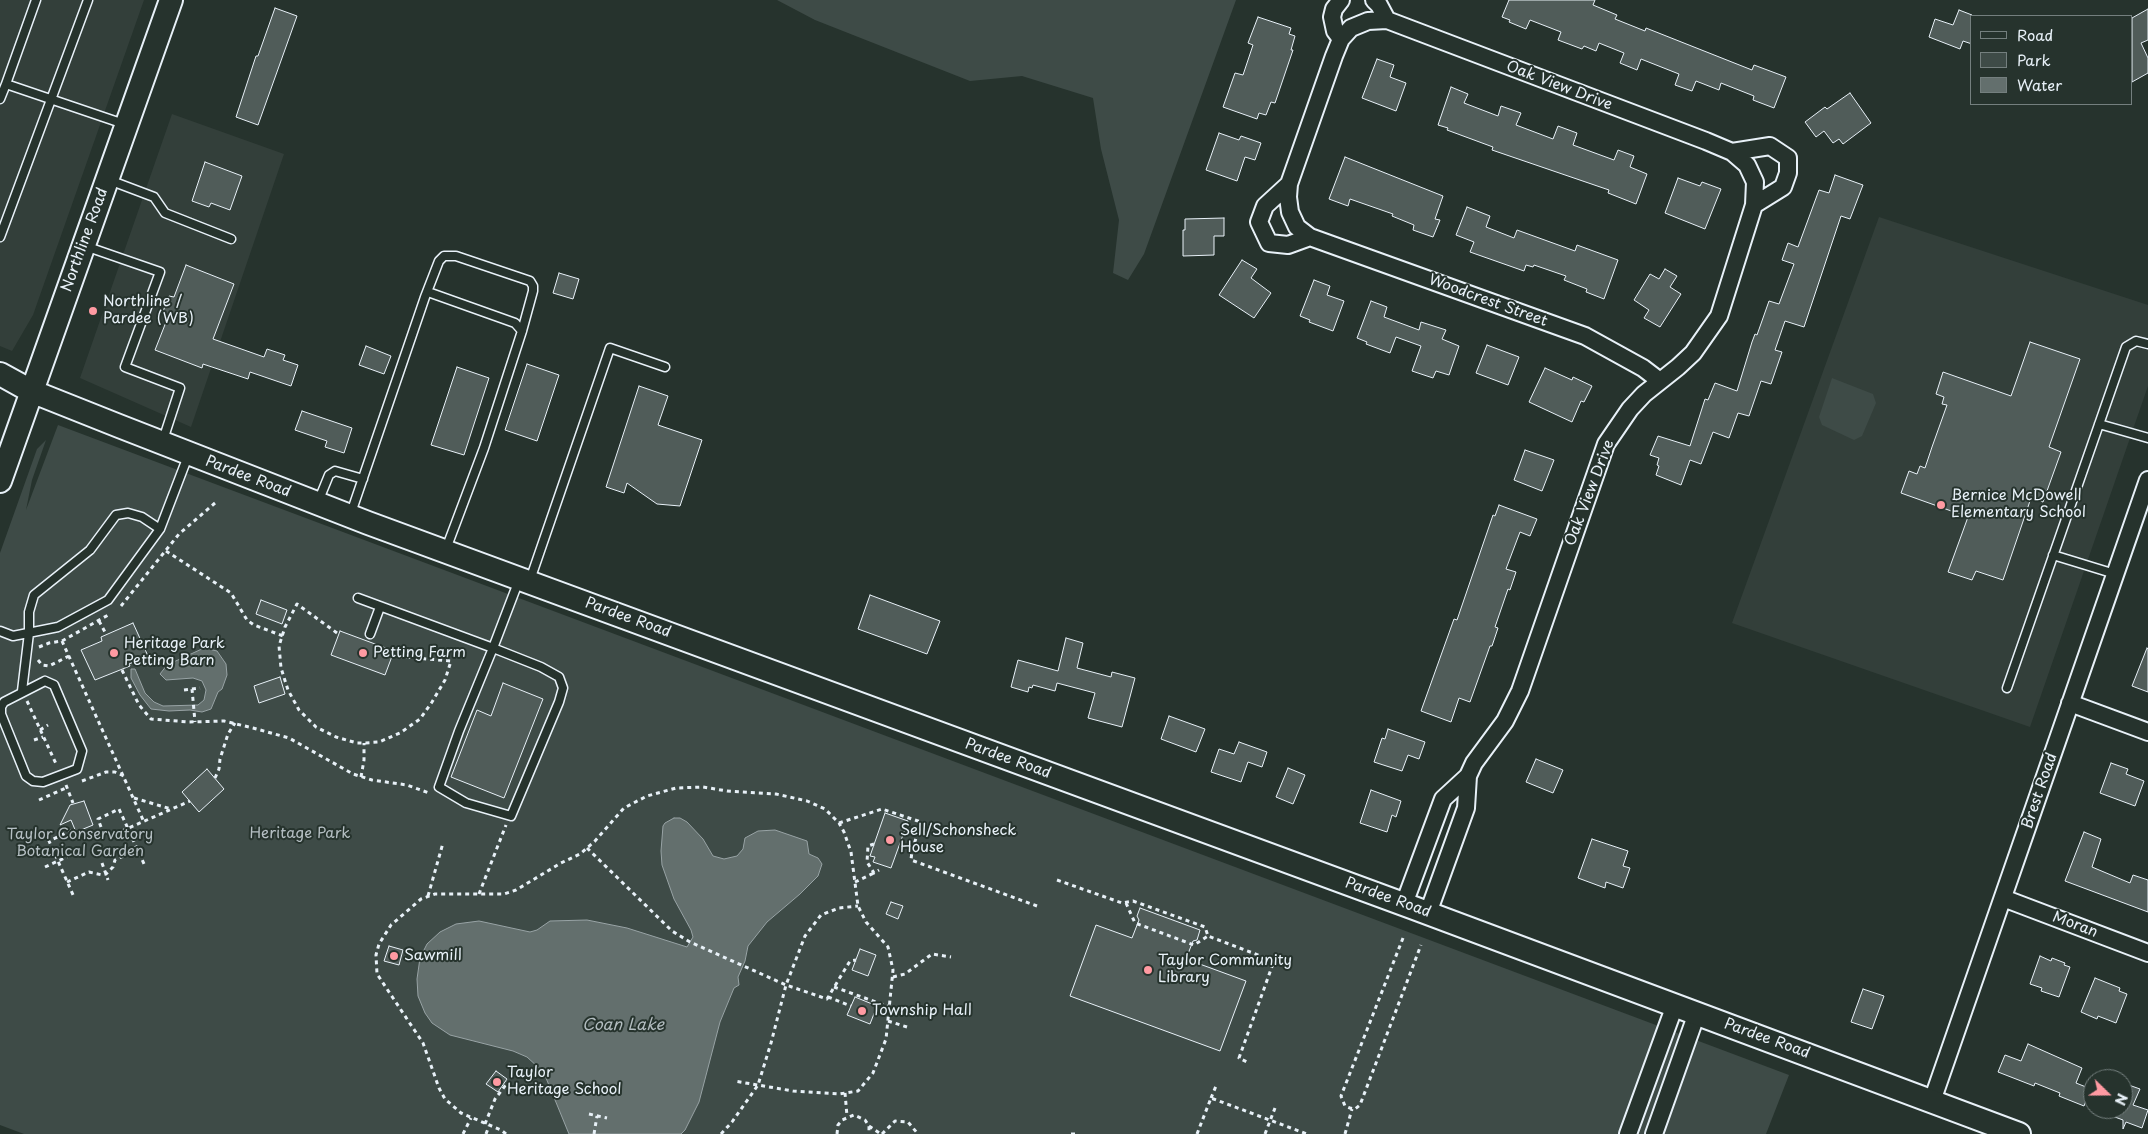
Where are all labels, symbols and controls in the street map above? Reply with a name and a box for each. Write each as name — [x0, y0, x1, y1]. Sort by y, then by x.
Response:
legend — [1970, 15, 2133, 105]
text: Road — [2017, 23, 2053, 46]
text: Park — [2017, 48, 2051, 71]
street label: Oak View Drive — [1503, 58, 1615, 114]
text: Water — [2017, 73, 2062, 96]
street label: Northline Road — [58, 186, 112, 294]
street label: Woodcrest Street — [1426, 271, 1550, 331]
place label: Northline / Pardee (WB) — [103, 293, 194, 328]
marker: Northline / Pardee (WB) — [87, 305, 99, 317]
street label: Oak View Drive — [1562, 437, 1618, 549]
street label: Pardee Road — [203, 452, 293, 502]
place label: Bernice McDowell Elementary School — [1951, 487, 2086, 522]
marker: Bernice McDowell Elementary School — [1935, 499, 1947, 511]
street label: Pardee Road — [583, 594, 673, 642]
place label: Heritage Park Petting Barn — [124, 635, 225, 670]
place label: Petting Farm — [373, 644, 466, 662]
marker: Heritage Park Petting Barn — [108, 647, 120, 659]
marker: Petting Farm — [357, 647, 369, 659]
street label: Pardee Road — [963, 735, 1053, 783]
street label: Brest Road — [2019, 751, 2061, 831]
place label: Sell/Schonsheck House — [900, 822, 1016, 857]
park label: Heritage Park — [250, 825, 350, 843]
park label: Taylor Conservatory Botanical Garden — [7, 826, 153, 861]
marker: Sell/Schonsheck House — [884, 834, 896, 846]
street label: Pardee Road — [1343, 874, 1433, 922]
street label: Moran — [2050, 908, 2100, 942]
place label: Sawmill — [404, 947, 462, 965]
marker: Sawmill — [388, 950, 400, 962]
place label: Taylor Community Library — [1158, 952, 1292, 987]
marker: Taylor Community Library — [1142, 964, 1154, 976]
place label: Township Hall — [872, 1002, 972, 1020]
marker: Township Hall — [856, 1005, 868, 1017]
street label: Pardee Road — [1722, 1015, 1812, 1063]
water label: Coan Lake — [582, 1016, 664, 1036]
place label: Taylor Heritage School — [507, 1064, 622, 1099]
north arrow — [2083, 1069, 2133, 1119]
marker: Taylor Heritage School — [491, 1076, 503, 1088]
text: N — [2110, 1090, 2133, 1109]

